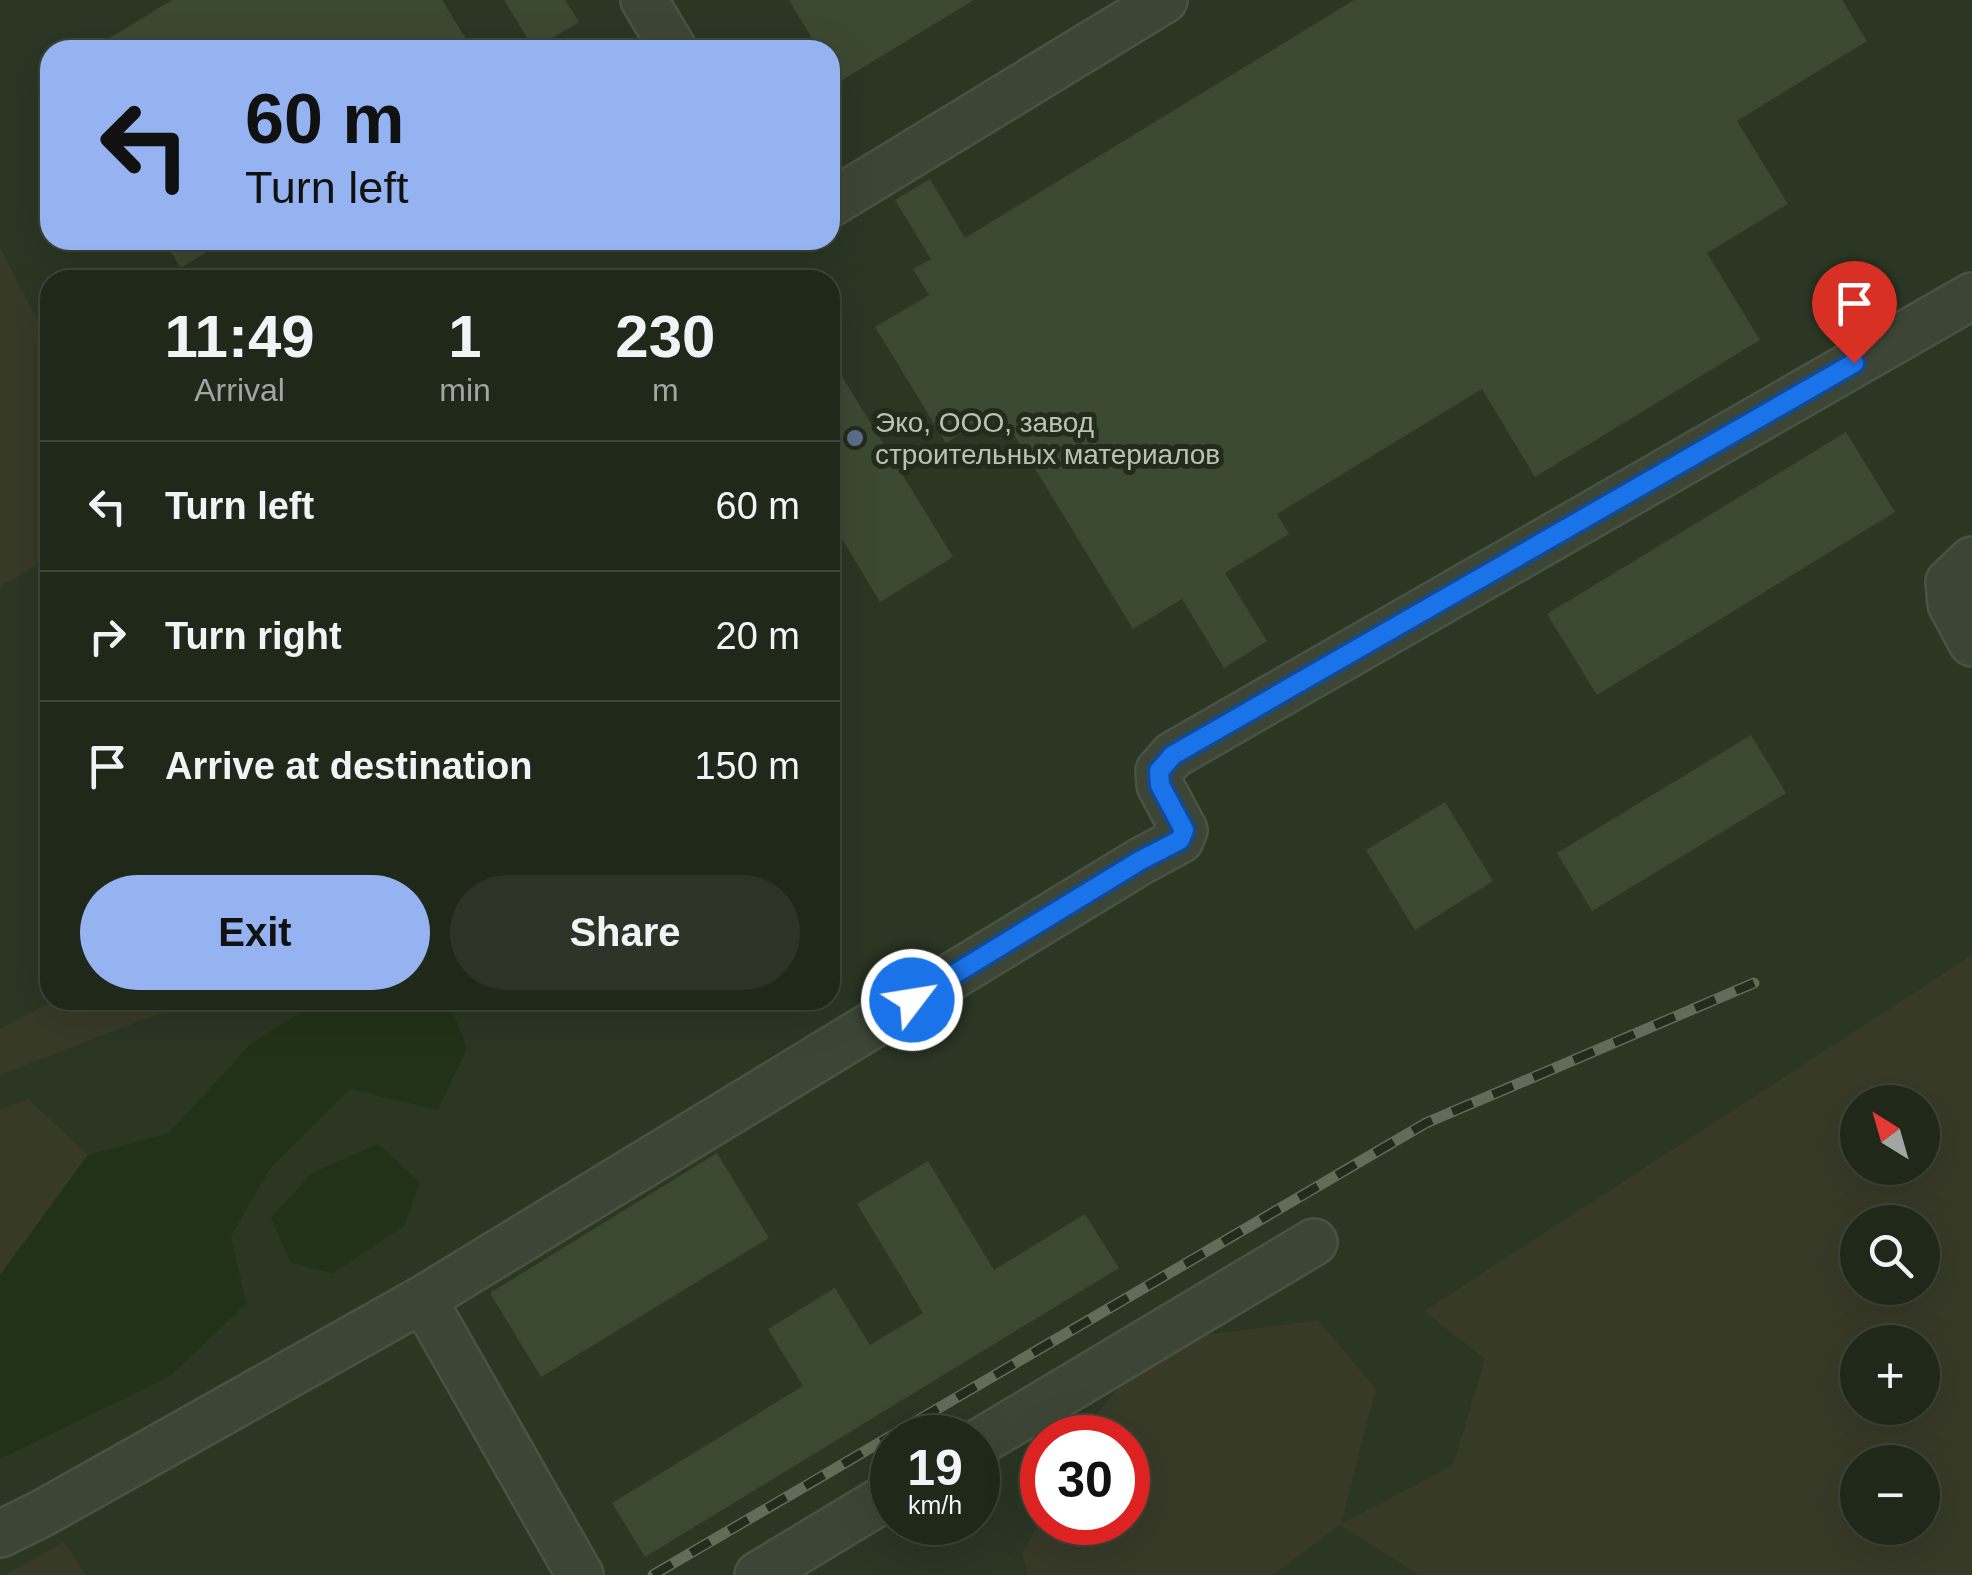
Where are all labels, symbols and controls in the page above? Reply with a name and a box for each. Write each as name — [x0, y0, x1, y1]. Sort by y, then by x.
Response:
icon: left — [80, 80, 210, 210]
text: 60 m — [245, 80, 405, 158]
text: Turn left — [245, 162, 408, 213]
pin — [1812, 261, 1897, 364]
icon: arrive — [1827, 276, 1882, 331]
text: 11:49 — [165, 303, 315, 370]
text: 1 — [448, 303, 482, 370]
text: 230 — [615, 303, 715, 370]
text: Arrival — [194, 372, 285, 408]
text: min — [439, 372, 491, 408]
text: m — [652, 372, 679, 408]
place label: Эко, ООО, завод строительных материалов — [875, 407, 1220, 470]
marker: Эко, ООО, завод строительных материалов — [844, 427, 866, 449]
icon: left — [80, 479, 135, 534]
text: Turn left — [165, 485, 314, 527]
text: 60 m — [716, 485, 800, 527]
icon: right — [80, 609, 135, 664]
text: Turn right — [165, 615, 342, 657]
text: 20 m — [716, 615, 800, 657]
icon: arrive — [80, 739, 135, 794]
text: Arrive at destination — [165, 745, 532, 787]
text: 150 m — [694, 745, 800, 787]
button: Exit — [80, 875, 430, 990]
button: Share — [450, 875, 800, 990]
position arrow — [860, 948, 964, 1052]
north arrow — [1840, 1085, 1940, 1185]
map controls — [1840, 1085, 1940, 1545]
button: search — [1840, 1205, 1940, 1305]
button: + — [1840, 1325, 1940, 1425]
speed limit sign: 30 — [1020, 1415, 1150, 1545]
text: 19 — [907, 1440, 963, 1496]
button: − — [1840, 1445, 1940, 1545]
text: km/h — [908, 1491, 962, 1519]

